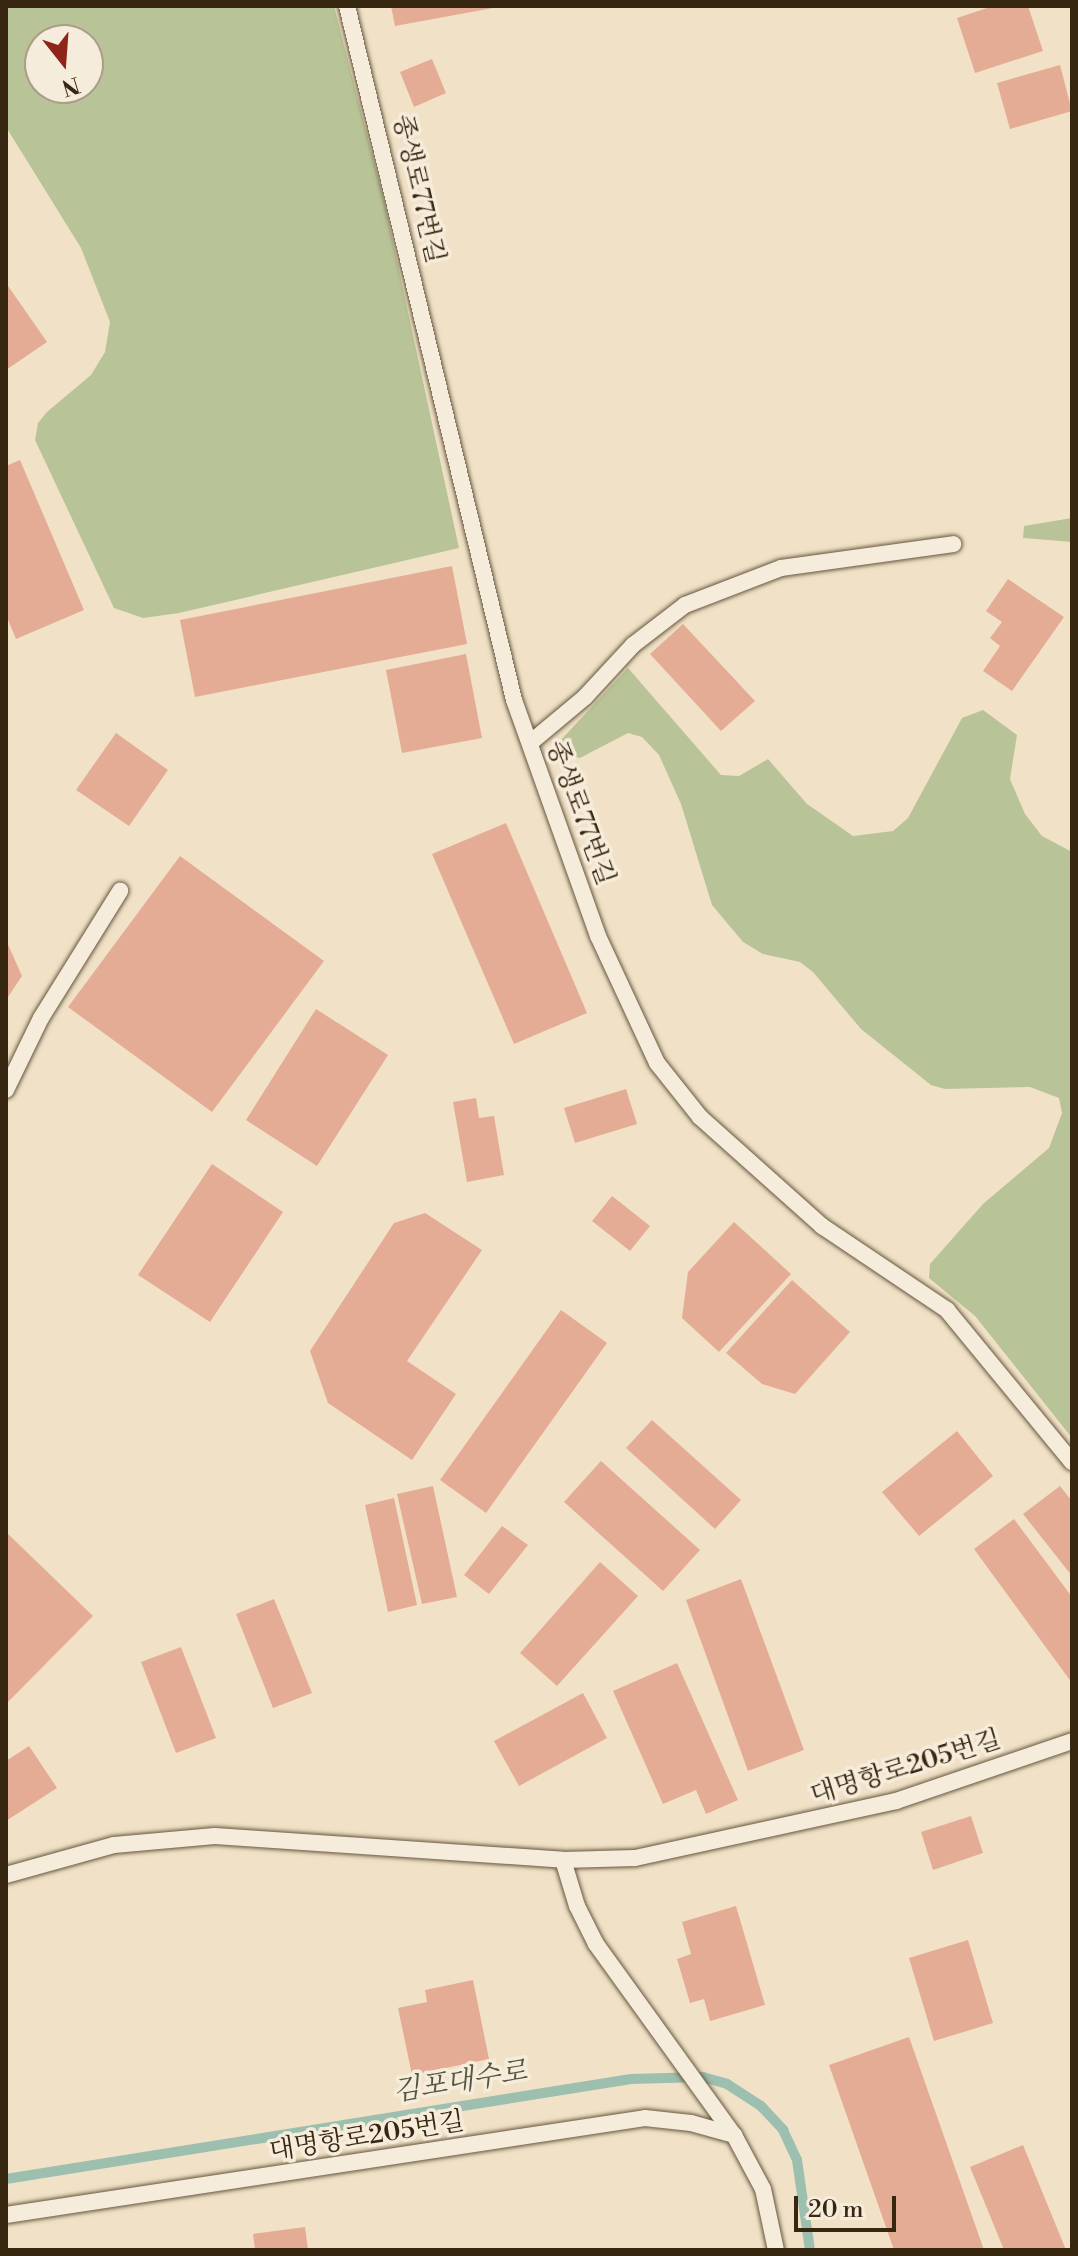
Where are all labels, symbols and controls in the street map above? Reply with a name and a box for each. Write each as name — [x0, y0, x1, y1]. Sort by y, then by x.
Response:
north arrow — [24, 24, 104, 104]
text: N — [58, 70, 83, 101]
street label: 종생로77번길 — [386, 112, 450, 266]
street label: 종생로77번길 — [539, 736, 621, 890]
street label: 대명항로205번길 — [807, 1724, 1005, 1812]
water label: 김포대수로 — [391, 2055, 529, 2109]
street label: 대명항로205번길 — [267, 2106, 467, 2168]
scale bar — [798, 2180, 900, 2230]
text: 20 m — [808, 2195, 864, 2225]

